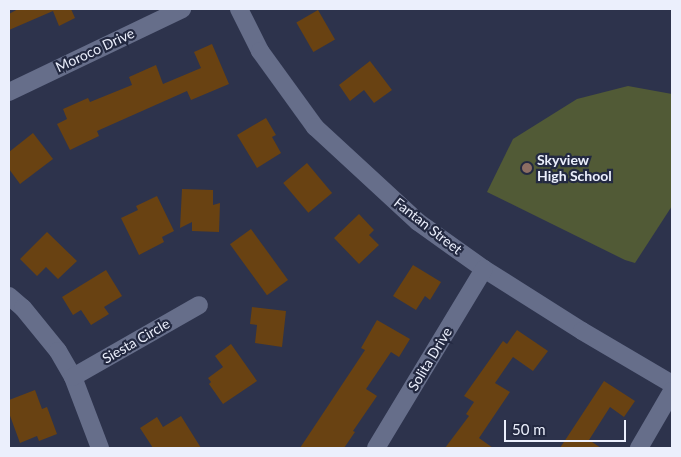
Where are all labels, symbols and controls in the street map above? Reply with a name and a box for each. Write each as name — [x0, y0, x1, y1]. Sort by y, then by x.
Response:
street label: Moroco Drive — [53, 24, 137, 76]
place label: Skyview High School — [537, 152, 612, 184]
marker: Skyview High School — [521, 162, 533, 174]
street label: Fantan Street — [391, 194, 465, 258]
street label: Siesta Circle — [99, 315, 173, 367]
street label: Solita Drive — [404, 324, 456, 394]
scale bar — [506, 410, 628, 442]
text: 50 m — [512, 420, 546, 438]

